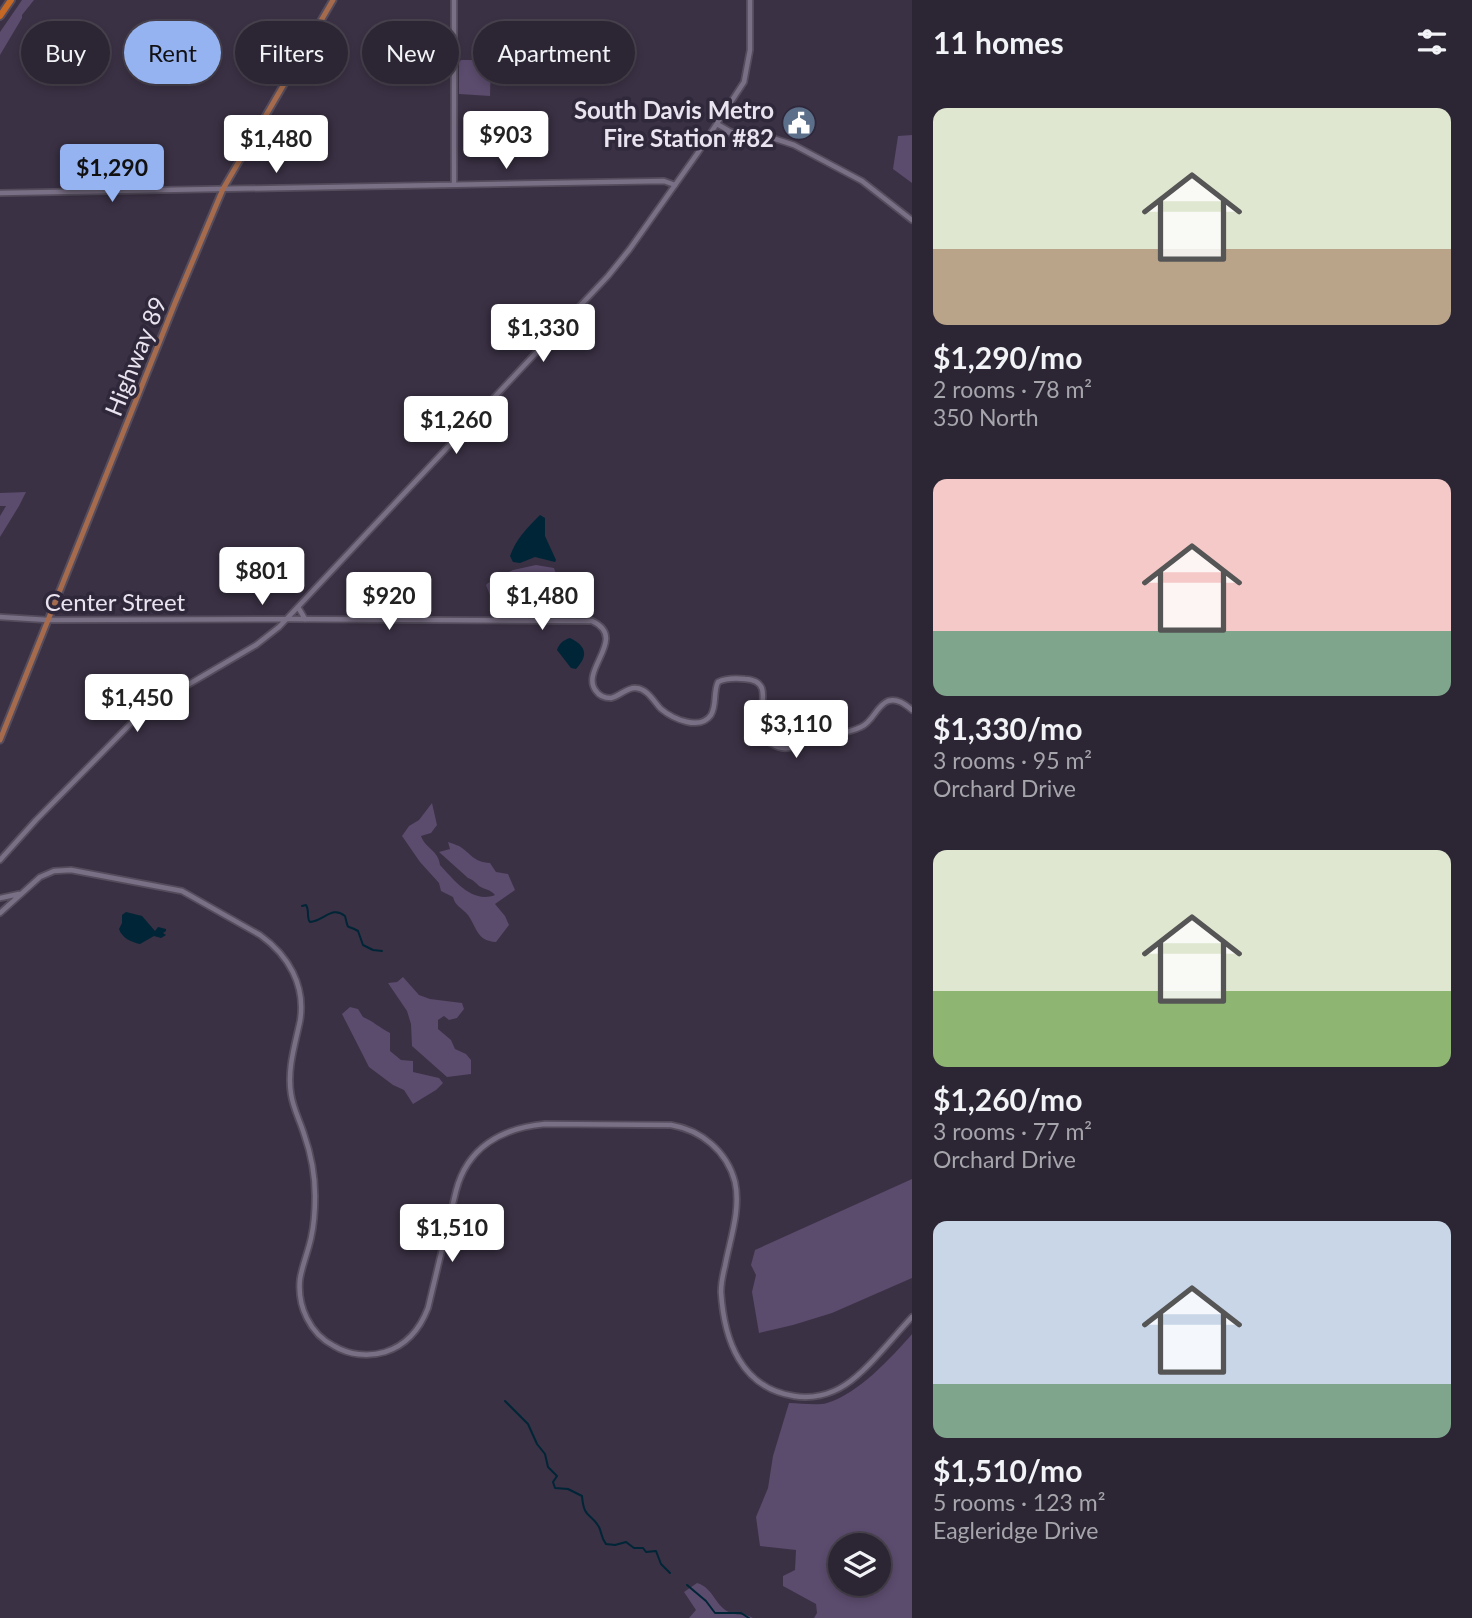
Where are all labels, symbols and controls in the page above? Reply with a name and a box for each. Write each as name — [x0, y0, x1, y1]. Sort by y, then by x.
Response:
chip: Buy — [21, 21, 110, 84]
chip: Rent — [124, 21, 221, 84]
chip: Filters — [235, 21, 348, 84]
chip: New — [362, 21, 459, 84]
chip: Apartment — [473, 21, 635, 84]
icon: filters — [1413, 23, 1451, 61]
text: 11 homes — [933, 24, 1064, 60]
place label: South Davis Metro Fire Station #82 — [574, 95, 774, 152]
public building icon: South Davis Metro Fire Station #82 — [780, 104, 818, 142]
pin: $903 — [465, 111, 547, 171]
pin: $1,480 — [219, 116, 333, 175]
text: $903 — [479, 120, 533, 148]
text: $1,480 — [240, 124, 312, 152]
pin: $1,290 — [55, 144, 169, 204]
text: $1,290 — [76, 153, 148, 181]
icon: home — [1129, 154, 1255, 280]
street label: Highway 89 — [98, 292, 172, 420]
pin: $1,330 — [486, 304, 600, 364]
text: $1,330 — [507, 313, 579, 341]
text: $1,290/mo — [933, 339, 1082, 375]
text: 2 rooms · 78 m² — [933, 375, 1092, 403]
pin: $1,260 — [399, 396, 513, 456]
text: 350 North — [933, 403, 1039, 431]
text: $1,260 — [420, 405, 492, 433]
icon: home — [1129, 525, 1255, 651]
pin: $801 — [221, 548, 303, 607]
text: $801 — [235, 556, 289, 584]
pin: $920 — [348, 572, 430, 632]
pin: $1,480 — [485, 572, 599, 632]
text: $920 — [362, 581, 416, 609]
text: $1,480 — [506, 581, 578, 609]
street label: Center Street — [45, 587, 186, 616]
pin: $1,450 — [80, 674, 194, 734]
text: $1,450 — [101, 683, 173, 711]
pin: $3,110 — [739, 700, 853, 760]
text: $3,110 — [760, 709, 832, 737]
text: $1,330/mo — [933, 710, 1082, 746]
text: 3 rooms · 95 m² — [933, 746, 1092, 774]
text: Orchard Drive — [933, 774, 1076, 802]
icon: home — [1129, 896, 1255, 1022]
text: $1,260/mo — [933, 1081, 1082, 1117]
text: 3 rooms · 77 m² — [933, 1117, 1092, 1145]
text: Orchard Drive — [933, 1145, 1076, 1173]
pin: $1,510 — [395, 1204, 509, 1264]
text: $1,510 — [416, 1213, 488, 1241]
icon: home — [1129, 1267, 1255, 1393]
text: $1,510/mo — [933, 1452, 1082, 1488]
text: 5 rooms · 123 m² — [933, 1488, 1105, 1516]
text: Eagleridge Drive — [933, 1516, 1099, 1544]
map controls — [828, 1533, 891, 1596]
button: layers — [828, 1533, 891, 1596]

